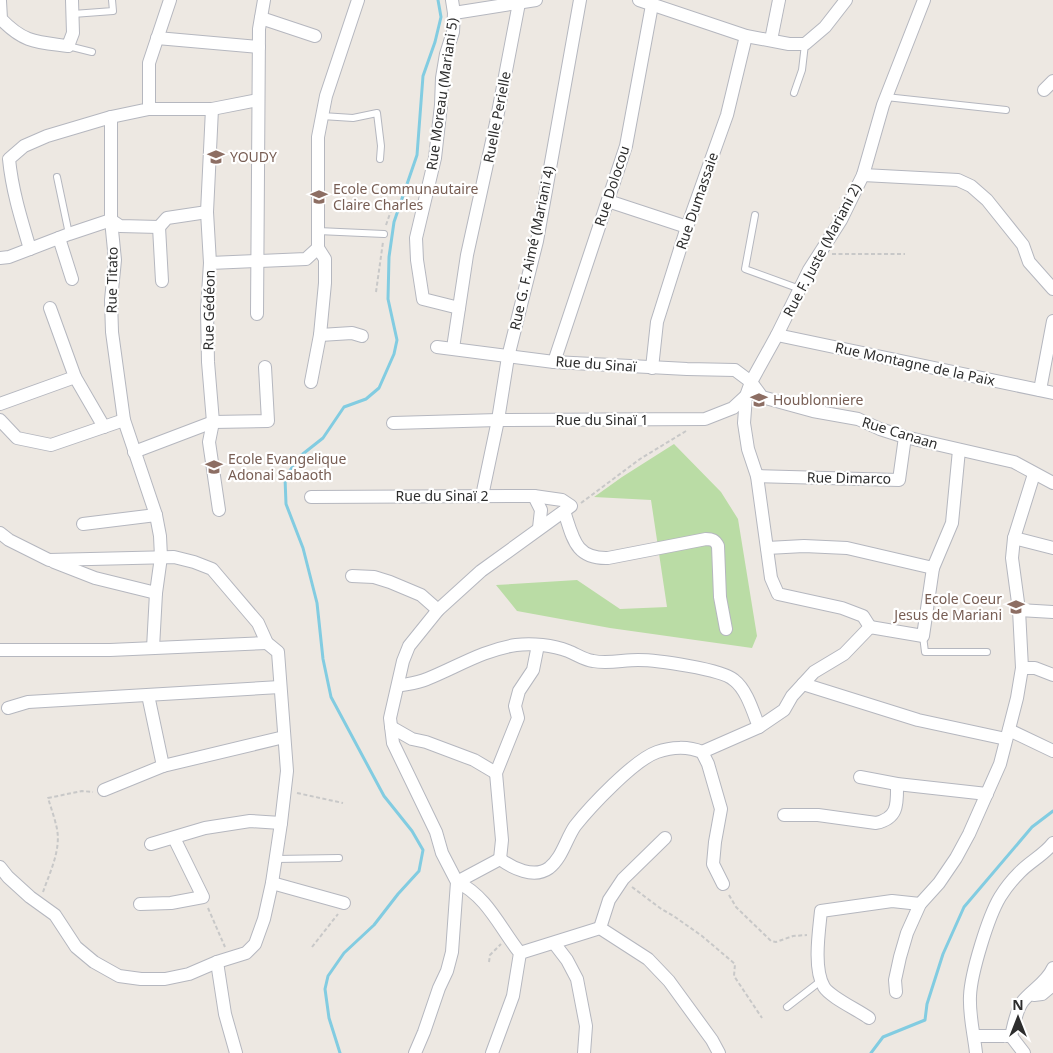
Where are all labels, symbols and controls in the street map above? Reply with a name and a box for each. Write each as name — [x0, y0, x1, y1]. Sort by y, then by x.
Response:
street label: Rue Moreau (Mariani 5) — [421, 16, 462, 171]
street label: Ruelle Perielle — [478, 69, 515, 164]
street label: Rue Dolocou — [590, 143, 633, 228]
school or university icon: YOUDY — [206, 147, 226, 167]
place label: YOUDY — [230, 147, 277, 166]
street label: Rue Dumassaie — [671, 150, 722, 252]
street label: Rue G. F. Aimé (Mariani 4) — [505, 164, 558, 332]
place label: Ecole Communautaire Claire Charles — [333, 179, 478, 214]
street label: Rue F. Juste (Mariani 2) — [778, 180, 865, 320]
school or university icon: Ecole Communautaire Claire Charles — [309, 187, 329, 207]
street label: Rue Titato — [101, 246, 122, 314]
street label: Rue Gédéon — [198, 270, 219, 350]
street label: Rue Montagne de la Paix — [833, 337, 997, 390]
street label: Rue du Sinaï — [555, 351, 638, 376]
school or university icon: Houblonniere — [749, 390, 769, 410]
place label: Houblonniere — [773, 390, 864, 409]
street label: Rue du Sinaï 1 — [556, 410, 648, 429]
street label: Rue Canaan — [860, 412, 941, 453]
place label: Ecole Evangelique Adonai Sabaoth — [228, 449, 347, 484]
school or university icon: Ecole Evangelique Adonai Sabaoth — [204, 457, 224, 477]
street label: Rue Dimarco — [807, 467, 891, 488]
street label: Rue du Sinaï 2 — [396, 486, 488, 505]
place label: Ecole Coeur Jesus de Mariani — [892, 589, 1002, 624]
school or university icon: Ecole Coeur Jesus de Mariani — [1006, 597, 1026, 617]
north arrow — [993, 993, 1043, 1043]
text: N — [1012, 995, 1024, 1014]

